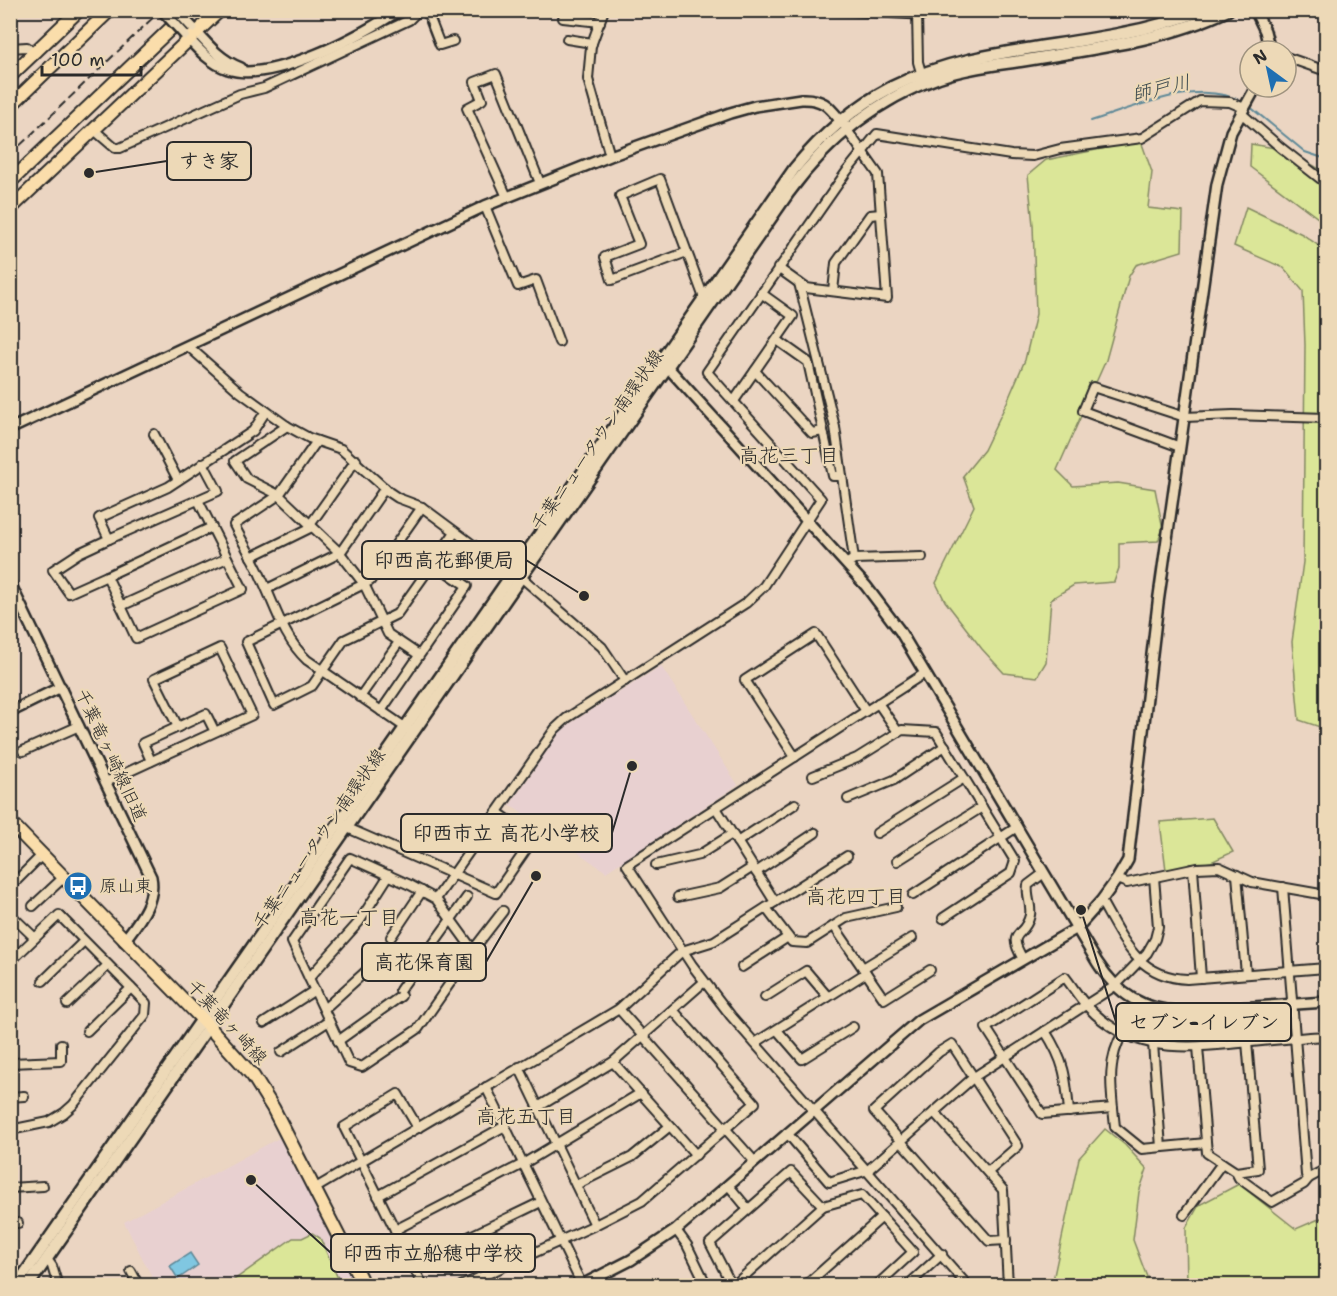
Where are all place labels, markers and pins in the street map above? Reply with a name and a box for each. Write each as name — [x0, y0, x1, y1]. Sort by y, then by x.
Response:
callout: すき家 — [167, 142, 251, 180]
callout: 印西高花郵便局 — [362, 541, 526, 579]
callout: 印西市立 高花小学校 — [401, 814, 612, 852]
bus stop icon: 原山東 — [62, 870, 94, 902]
place label: 原山東 — [99, 874, 153, 898]
callout: 高花保育園 — [362, 943, 486, 981]
callout: セブン-イレブン — [1116, 1003, 1291, 1041]
callout: 印西市立船穂中学校 — [331, 1234, 535, 1272]

